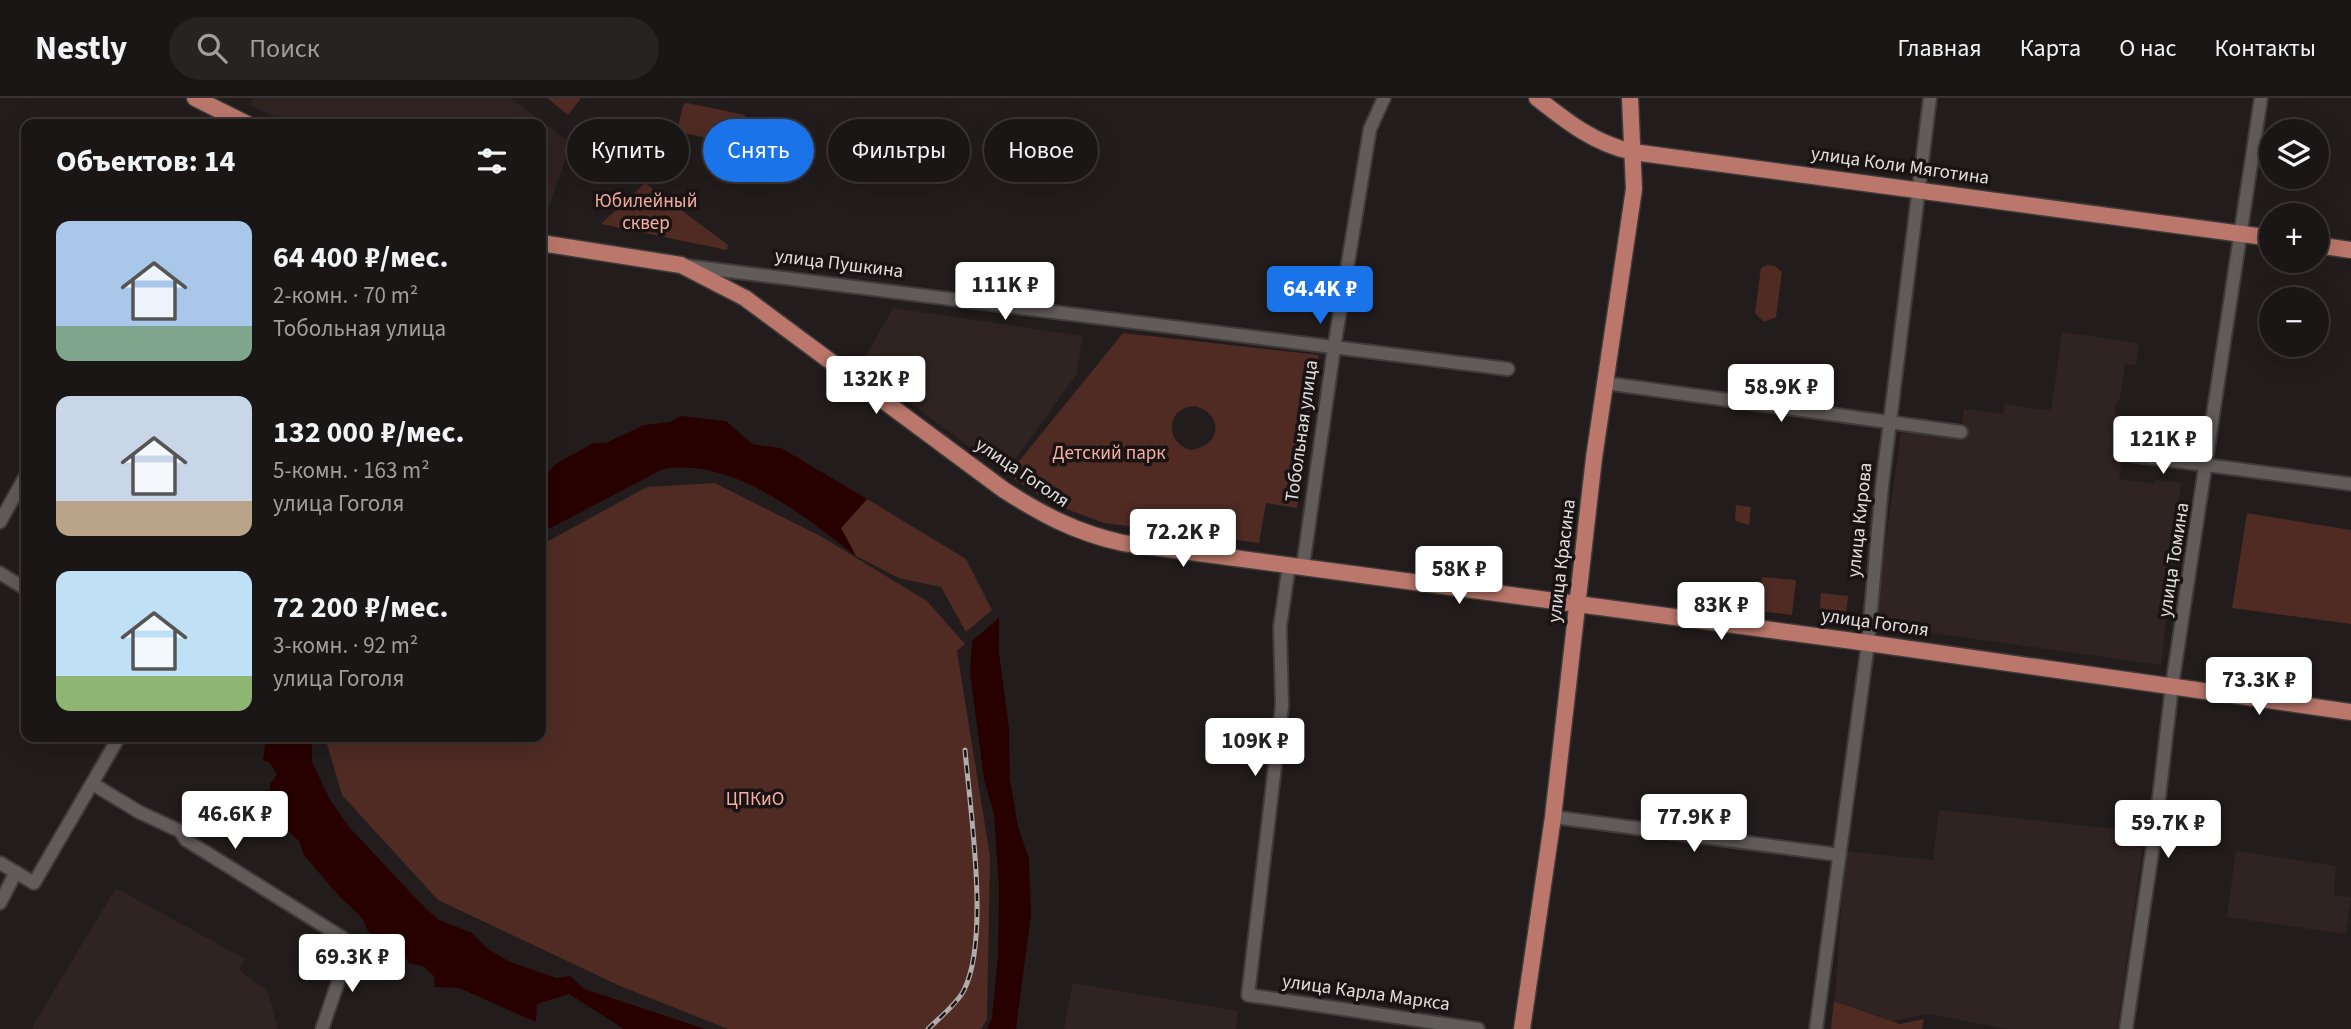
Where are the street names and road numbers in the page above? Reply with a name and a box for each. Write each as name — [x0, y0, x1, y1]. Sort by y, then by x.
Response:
street label: улица Коли Мяготина — [1809, 140, 1991, 192]
street label: улица Пушкина — [773, 243, 905, 285]
street label: Тобольная улица — [1279, 358, 1325, 504]
street label: улица Гоголя — [969, 431, 1075, 515]
street label: улица Кирова — [1841, 461, 1879, 579]
street label: улица Красина — [1541, 498, 1583, 624]
street label: улица Томина — [2152, 501, 2196, 619]
street label: улица Гоголя — [1819, 602, 1931, 644]
street label: улица Карла Маркса — [1280, 968, 1452, 1018]

